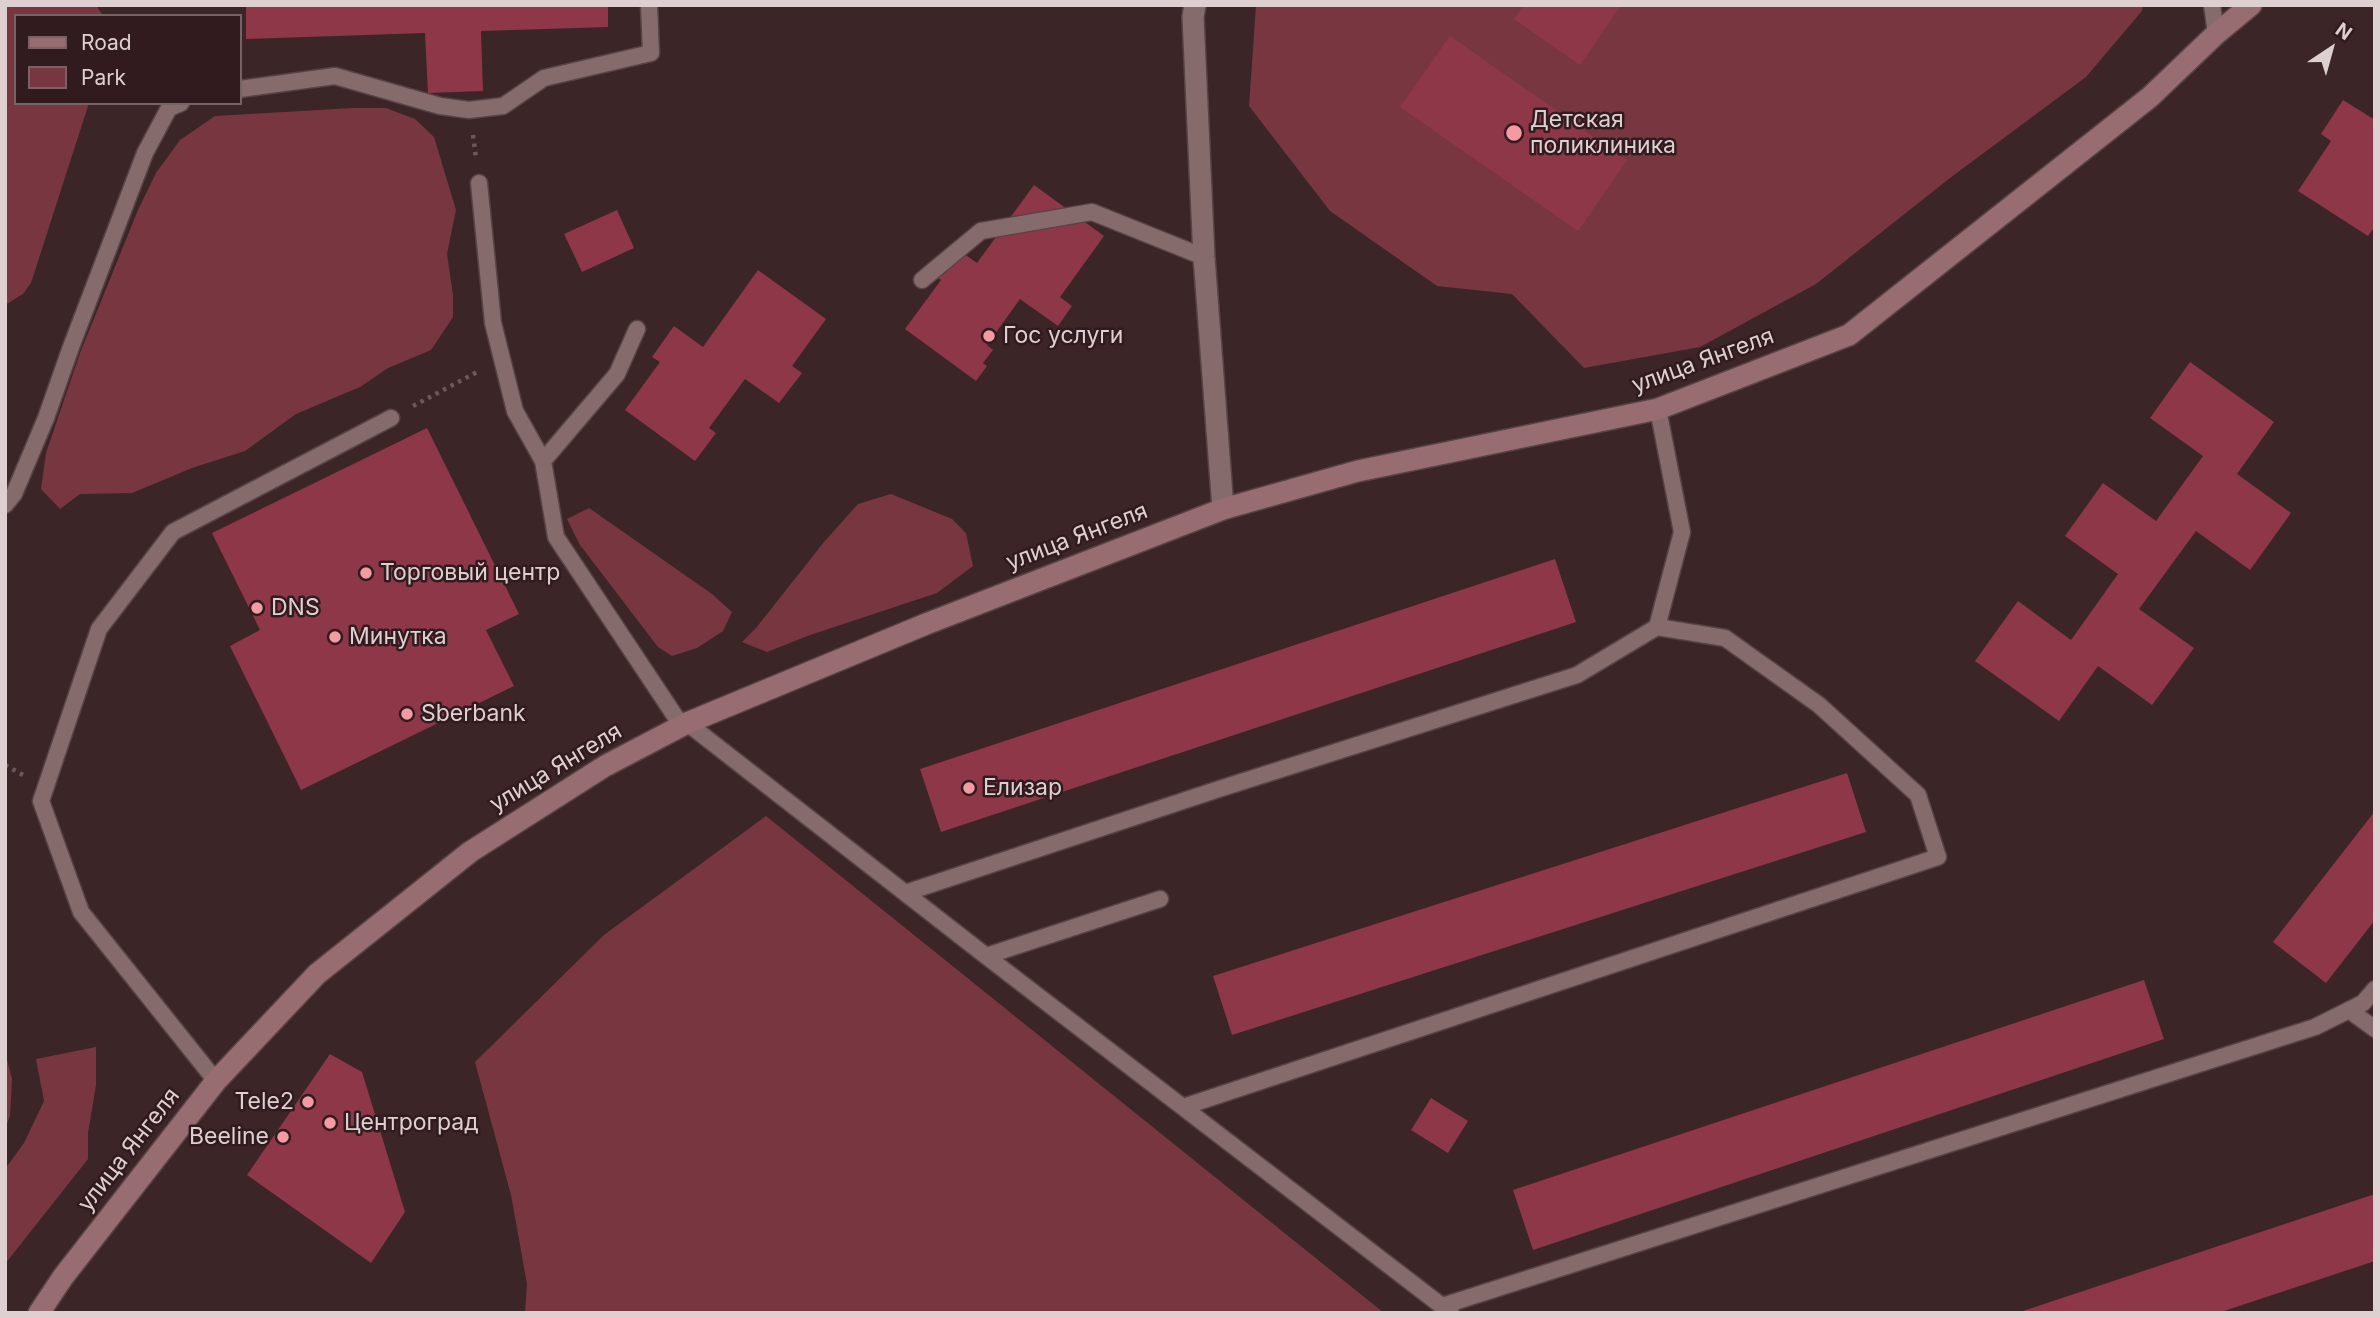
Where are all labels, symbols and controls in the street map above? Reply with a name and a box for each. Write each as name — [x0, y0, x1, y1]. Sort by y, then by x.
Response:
legend — [14, 14, 242, 105]
north arrow — [2296, 14, 2366, 84]
text: N — [2331, 18, 2356, 45]
text: Road — [81, 30, 132, 55]
text: Park — [81, 65, 126, 90]
place label: Детская поликлиника — [1530, 106, 1676, 160]
marker: Детская поликлиника — [1504, 123, 1524, 143]
place label: Гос услуги — [1003, 322, 1123, 350]
street label: улица Янгеля — [1628, 323, 1778, 399]
marker: Гос услуги — [981, 328, 997, 344]
street label: улица Янгеля — [1002, 497, 1152, 577]
place label: Торговый центр — [380, 559, 560, 587]
marker: Торговый центр — [358, 565, 374, 581]
place label: DNS — [271, 594, 320, 622]
marker: DNS — [249, 600, 265, 616]
place label: Минутка — [349, 623, 447, 651]
marker: Минутка — [327, 629, 343, 645]
place label: Sberbank — [421, 700, 526, 728]
marker: Sberbank — [399, 706, 415, 722]
street label: улица Янгеля — [485, 718, 627, 818]
place label: Елизар — [983, 774, 1062, 802]
marker: Елизар — [961, 780, 977, 796]
street label: улица Янгеля — [72, 1083, 186, 1217]
place label: Tele2 — [235, 1088, 294, 1116]
marker: Tele2 — [300, 1094, 316, 1110]
place label: Центроград — [344, 1109, 479, 1137]
marker: Центроград — [322, 1115, 338, 1131]
place label: Beeline — [189, 1123, 269, 1151]
marker: Beeline — [275, 1129, 291, 1145]

